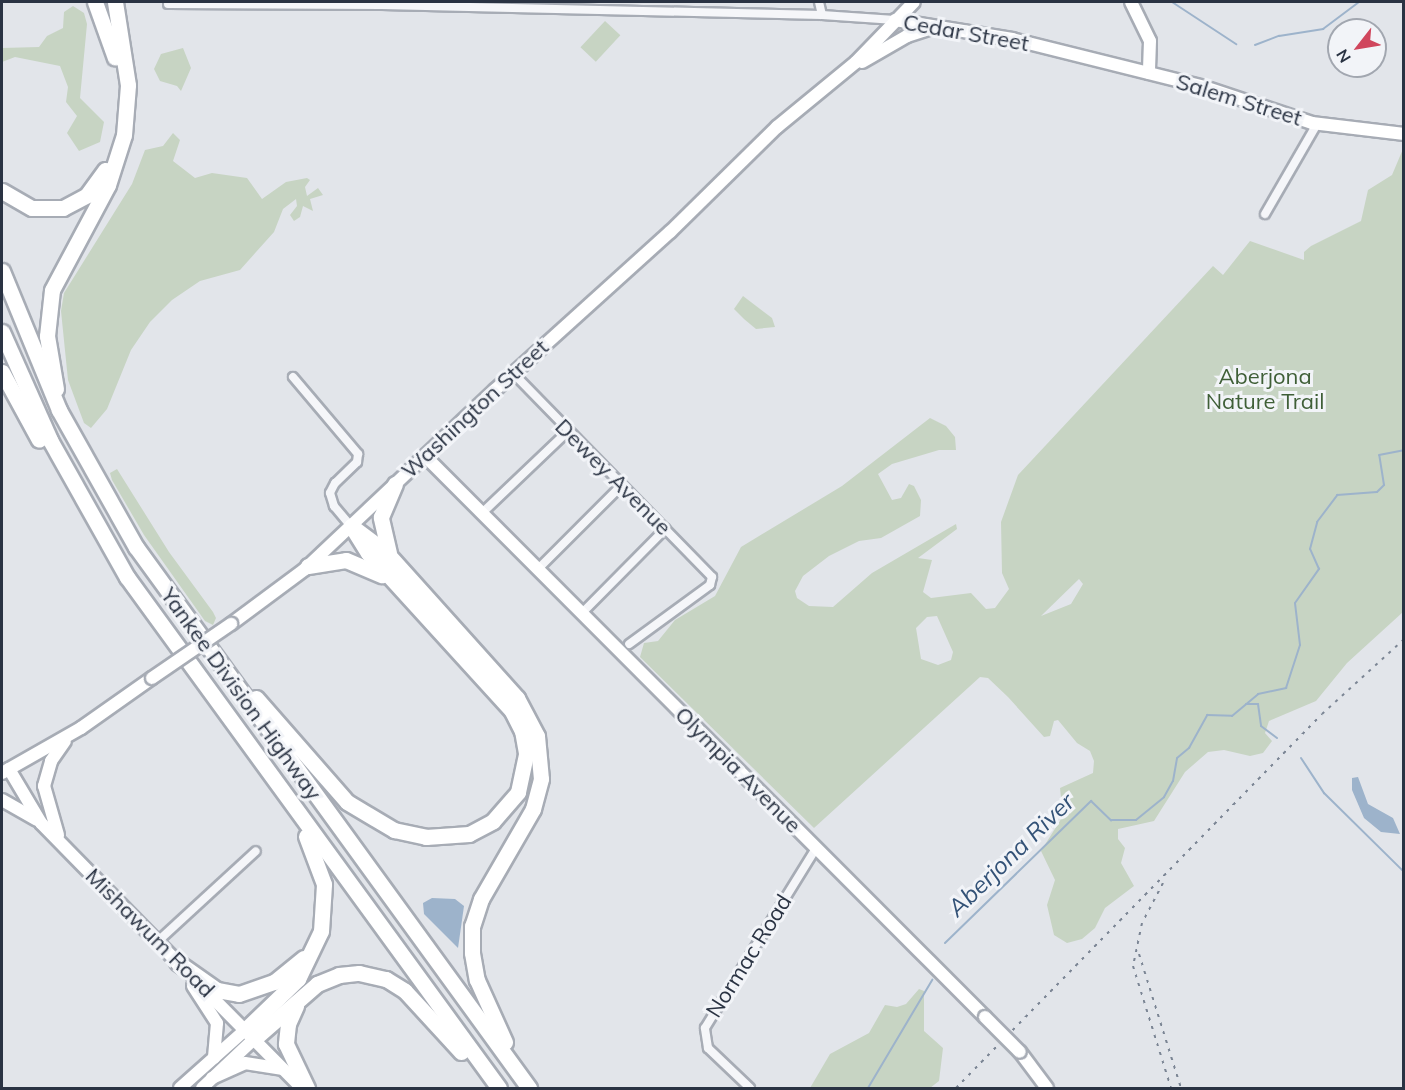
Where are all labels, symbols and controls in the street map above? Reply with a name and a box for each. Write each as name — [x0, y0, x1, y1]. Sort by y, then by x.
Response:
street label: Cedar Street — [901, 9, 1031, 57]
north arrow — [1327, 18, 1387, 78]
text: N — [1332, 46, 1355, 67]
street label: Salem Street — [1173, 68, 1305, 132]
street label: Washington Street — [396, 334, 554, 484]
park label: Aberjona Nature Trail — [1206, 363, 1324, 414]
street label: Dewey Avenue — [550, 414, 676, 540]
street label: Yankee Division Highway — [155, 583, 327, 805]
street label: Olympia Avenue — [670, 702, 806, 838]
water label: Aberjona River — [942, 787, 1080, 923]
street label: Mishawum Road — [80, 863, 220, 1003]
street label: Normac Road — [701, 890, 797, 1022]

